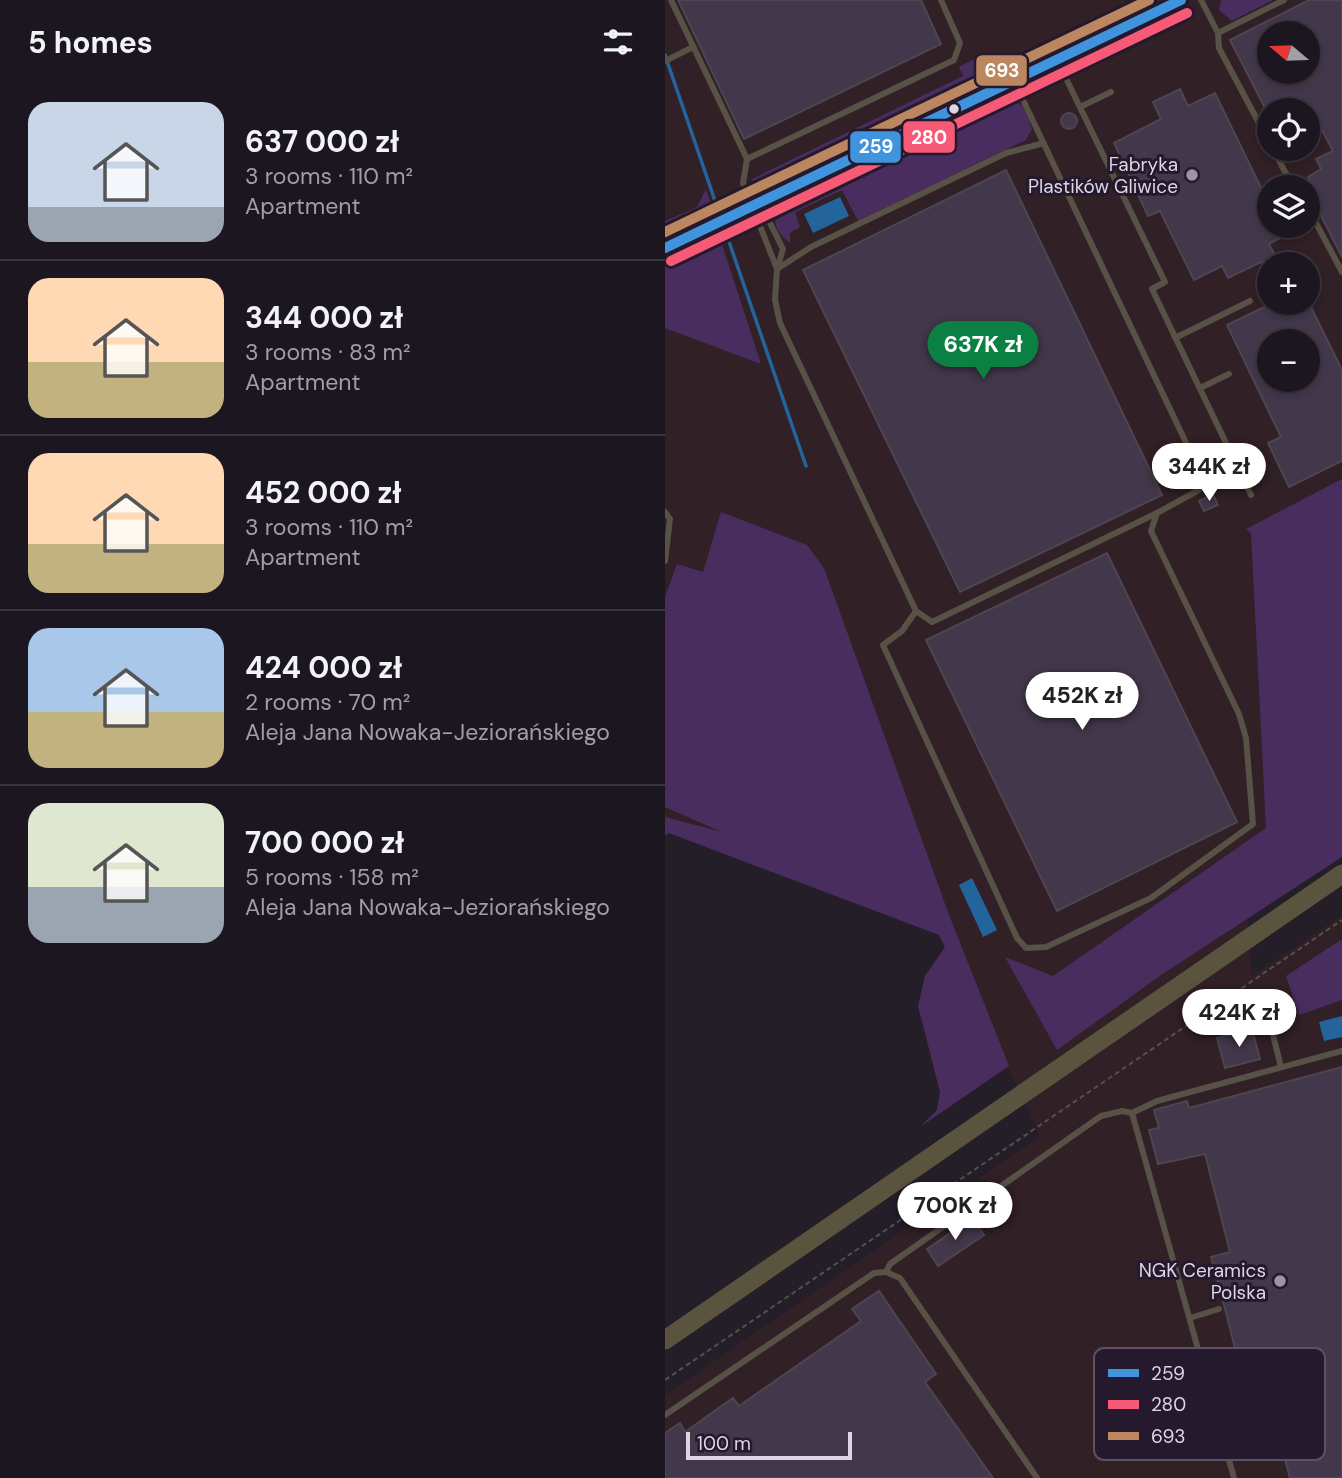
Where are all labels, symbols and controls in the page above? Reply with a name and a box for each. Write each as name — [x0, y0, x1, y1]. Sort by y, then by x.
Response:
north arrow — [1257, 21, 1319, 84]
map controls — [1257, 21, 1320, 392]
text: 5 homes — [28, 23, 153, 62]
icon: filters — [599, 23, 637, 61]
line badge: 693 — [975, 54, 1028, 87]
text: 693 — [984, 58, 1020, 83]
button: locate — [1257, 98, 1320, 161]
unlabelled marker — [947, 102, 961, 116]
line badge: 280 — [902, 120, 956, 154]
text: 637 000 zł — [245, 122, 399, 161]
text: 280 — [911, 125, 947, 150]
icon: home — [84, 130, 168, 214]
line badge: 259 — [849, 130, 902, 164]
text: 259 — [859, 134, 893, 159]
place label: Fabryka Plastików Gliwice — [1028, 152, 1178, 199]
text: 3 rooms · 110 m² — [245, 161, 413, 191]
marker: Fabryka Plastików Gliwice — [1184, 167, 1200, 183]
button: layers — [1257, 175, 1320, 238]
text: Apartment — [245, 191, 360, 221]
button: + — [1257, 252, 1320, 315]
text: 344 000 zł — [245, 298, 403, 337]
icon: home — [84, 306, 168, 390]
pin: 637K zł — [918, 322, 1048, 381]
text: 637K zł — [943, 329, 1023, 359]
button: − — [1257, 329, 1320, 392]
text: 3 rooms · 83 m² — [245, 337, 411, 367]
text: Apartment — [245, 367, 360, 397]
pin: 344K zł — [1144, 444, 1274, 503]
text: 344K zł — [1168, 451, 1250, 481]
text: 452 000 zł — [245, 473, 401, 512]
icon: home — [84, 481, 168, 565]
text: 3 rooms · 110 m² — [245, 512, 413, 542]
text: Apartment — [245, 542, 360, 572]
text: 424 000 zł — [245, 648, 402, 687]
icon: home — [84, 656, 168, 740]
pin: 452K zł — [1017, 672, 1147, 732]
text: 452K zł — [1042, 680, 1122, 710]
text: 2 rooms · 70 m² — [245, 687, 410, 717]
text: Aleja Jana Nowaka-Jeziorańskiego — [245, 717, 610, 747]
text: 700 000 zł — [245, 823, 404, 862]
icon: home — [84, 831, 168, 915]
text: 5 rooms · 158 m² — [245, 862, 419, 892]
text: Aleja Jana Nowaka-Jeziorańskiego — [245, 892, 610, 922]
pin: 424K zł — [1174, 990, 1304, 1049]
text: 424K zł — [1198, 997, 1280, 1027]
pin: 700K zł — [890, 1182, 1020, 1242]
text: 700K zł — [913, 1190, 997, 1220]
place label: NGK Ceramics Polska — [1139, 1258, 1266, 1305]
marker: NGK Ceramics Polska — [1272, 1273, 1288, 1289]
legend — [1094, 1348, 1325, 1460]
text: 259 — [1151, 1361, 1185, 1386]
text: 280 — [1151, 1392, 1186, 1417]
text: 693 — [1151, 1424, 1185, 1449]
scale bar — [686, 1429, 852, 1461]
text: 100 m — [697, 1431, 751, 1456]

